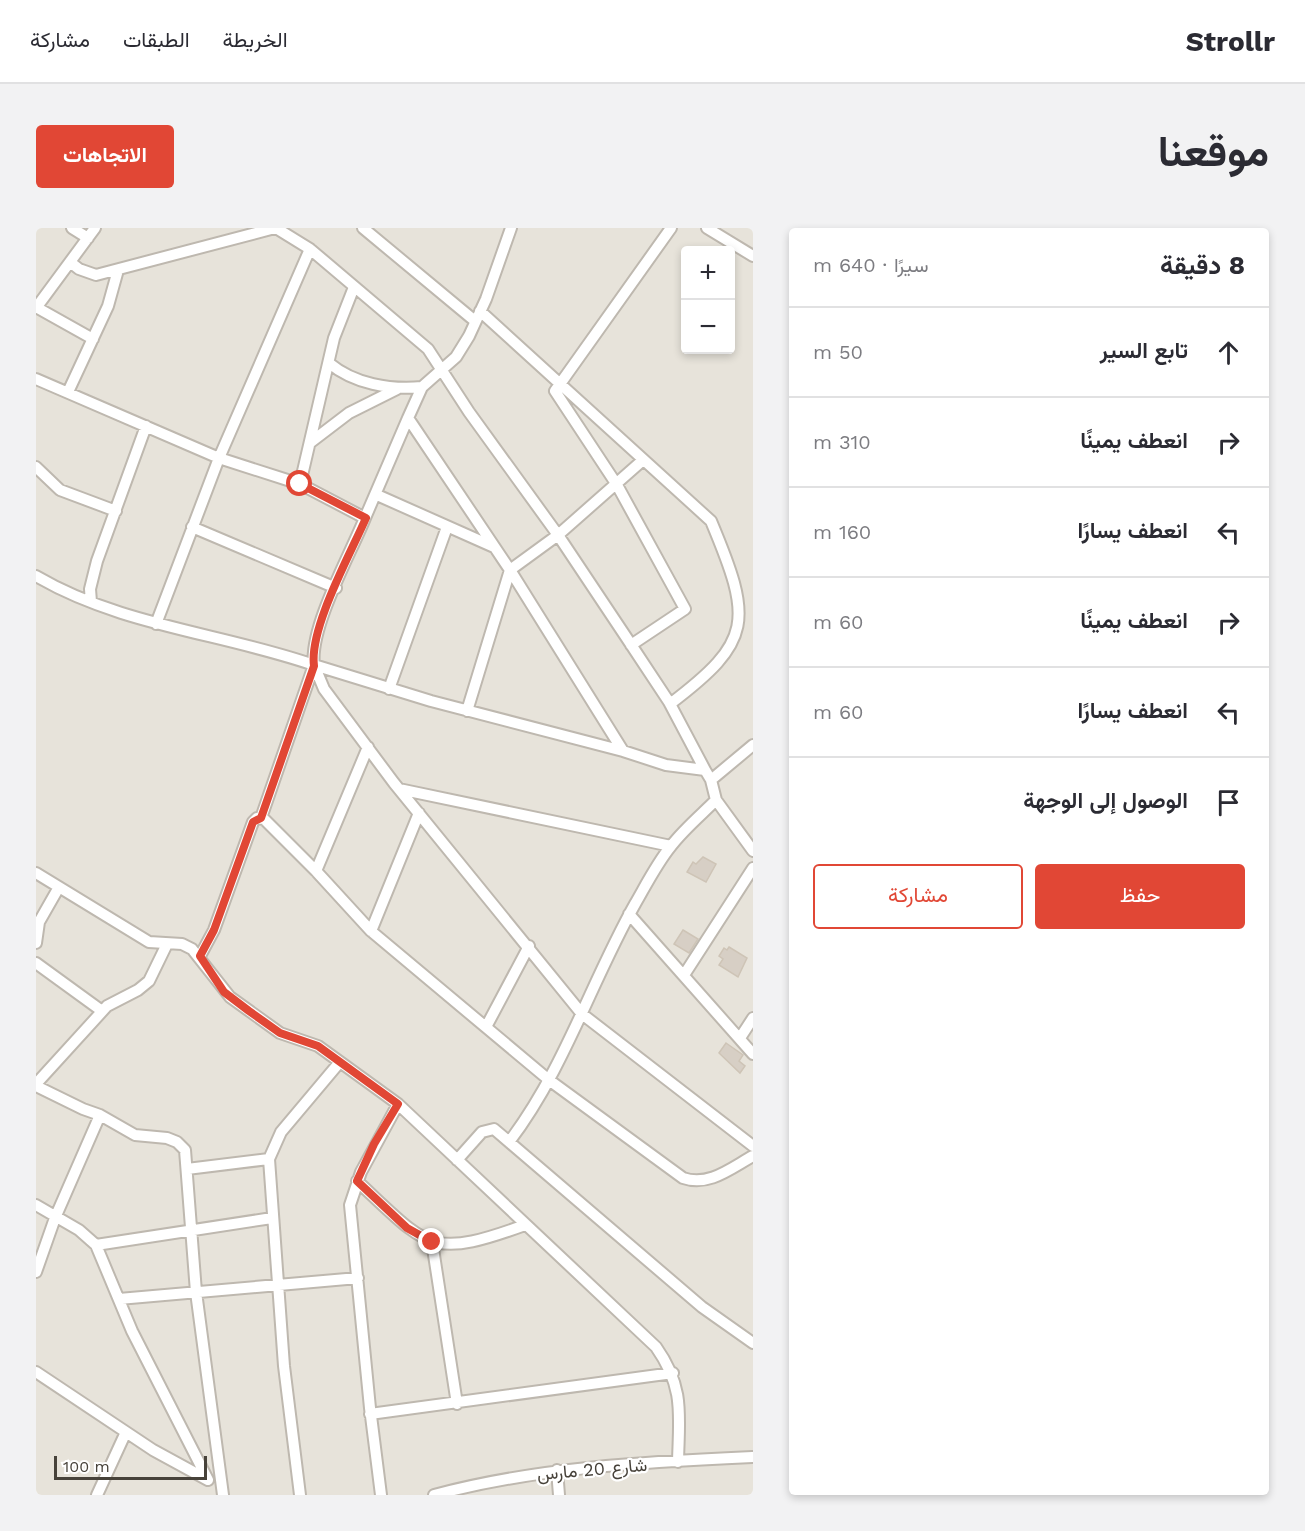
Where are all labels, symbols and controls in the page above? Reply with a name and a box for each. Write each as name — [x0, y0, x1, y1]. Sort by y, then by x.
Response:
text: Strollr — [1186, 25, 1275, 58]
text: مشاركة — [30, 27, 90, 52]
text: الطبقات — [123, 27, 190, 52]
text: الخريطة — [223, 27, 288, 52]
button: الاتجاهات — [36, 125, 174, 188]
text: موقعنا — [1158, 127, 1269, 176]
map controls — [681, 246, 735, 354]
button: + — [681, 246, 735, 300]
text: 8 دقيقة — [1160, 250, 1245, 280]
text: سيرًا · 640 m — [813, 253, 929, 277]
button: − — [681, 300, 735, 354]
icon: ahead — [1212, 336, 1245, 369]
text: تابع السير — [1100, 338, 1188, 363]
text: 50 m — [813, 340, 863, 364]
icon: right — [1212, 426, 1245, 459]
text: انعطف يمينًا — [1080, 428, 1188, 453]
text: 310 m — [813, 430, 871, 454]
route start — [286, 470, 312, 496]
icon: left — [1212, 516, 1245, 549]
text: انعطف يسارًا — [1078, 518, 1188, 543]
text: 160 m — [813, 520, 871, 544]
icon: right — [1212, 606, 1245, 639]
text: انعطف يمينًا — [1080, 608, 1188, 633]
text: 60 m — [813, 610, 864, 634]
icon: left — [1212, 696, 1245, 729]
text: انعطف يسارًا — [1078, 698, 1188, 723]
text: 60 m — [813, 700, 864, 724]
icon: arrive — [1212, 786, 1245, 819]
text: الوصول إلى الوجهة — [1023, 788, 1188, 813]
button: مشاركة — [813, 864, 1023, 929]
button: حفظ — [1035, 864, 1245, 929]
route end — [418, 1228, 444, 1254]
scale bar — [54, 1453, 207, 1480]
street label: شارع 20 مارس — [536, 1454, 648, 1486]
text: 100 m — [63, 1457, 110, 1476]

